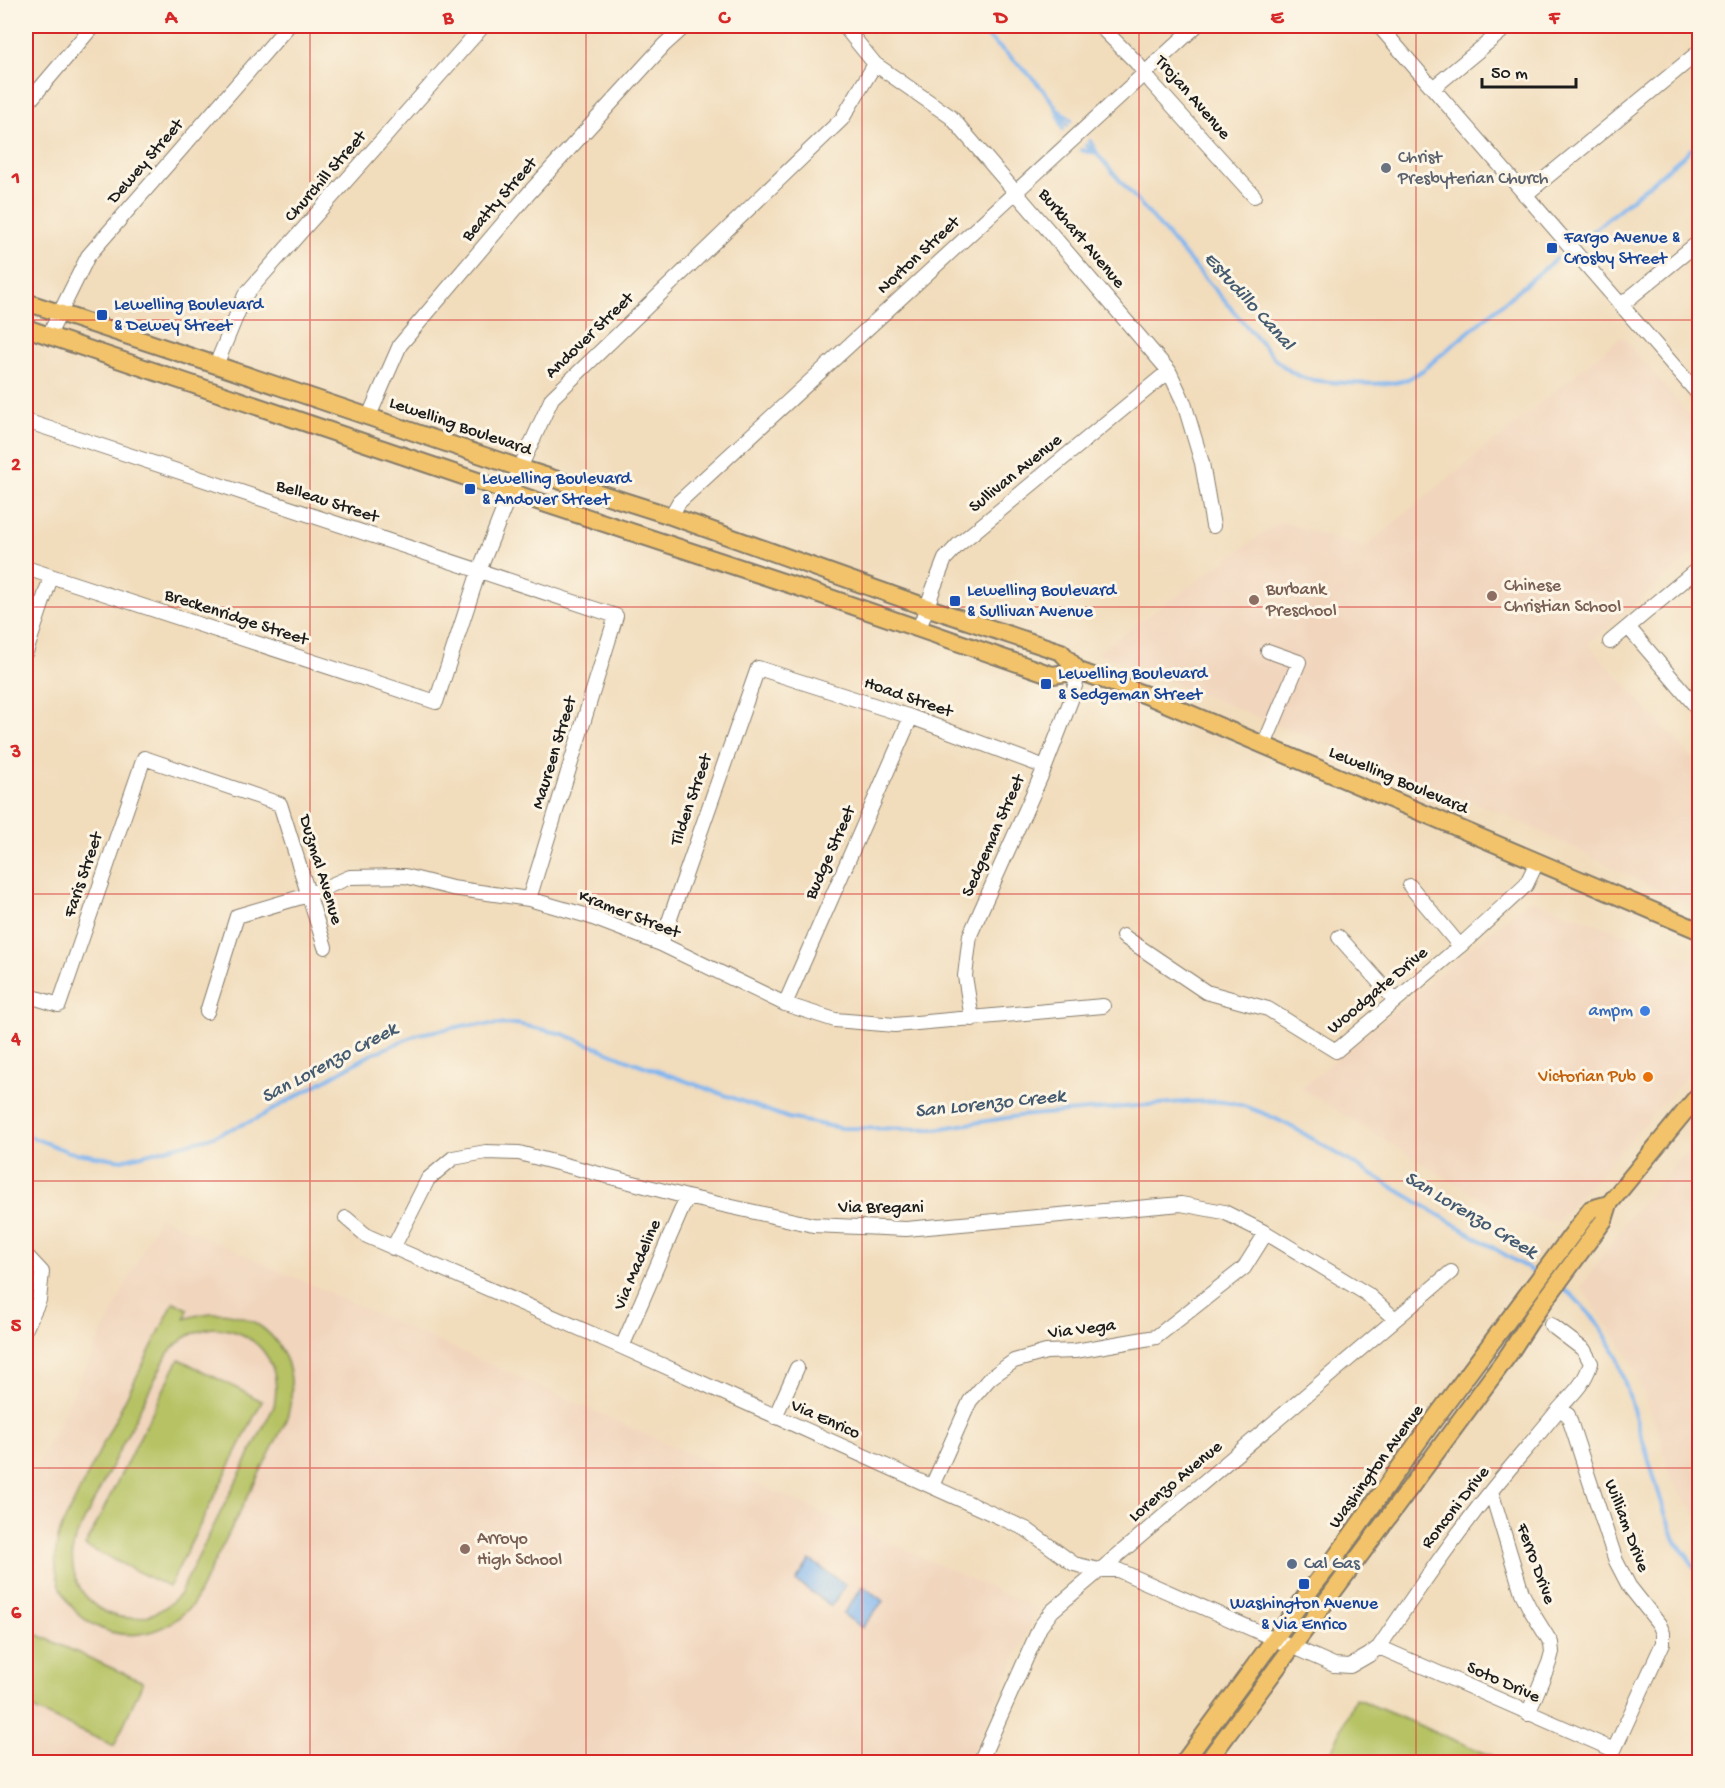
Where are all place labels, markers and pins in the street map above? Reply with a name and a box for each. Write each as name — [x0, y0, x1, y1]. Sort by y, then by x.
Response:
place label: Christ Presbyterian Church — [1397, 148, 1549, 190]
marker: Christ Presbyterian Church — [1379, 161, 1393, 175]
place label: Fargo Avenue & Crosby Street — [1563, 228, 1681, 270]
marker: Fargo Avenue & Crosby Street — [1545, 241, 1559, 255]
place label: Lewelling Boulevard & Dewey Street — [114, 295, 265, 337]
marker: Lewelling Boulevard & Dewey Street — [95, 308, 109, 322]
place label: Lewelling Boulevard & Andover Street — [482, 469, 633, 511]
marker: Lewelling Boulevard & Andover Street — [463, 482, 477, 496]
place label: Chinese Christian School — [1504, 576, 1621, 618]
place label: Burbank Preschool — [1265, 580, 1337, 622]
place label: Lewelling Boulevard & Sullivan Avenue — [967, 581, 1118, 623]
marker: Chinese Christian School — [1485, 589, 1499, 603]
marker: Burbank Preschool — [1247, 593, 1261, 607]
marker: Lewelling Boulevard & Sullivan Avenue — [948, 594, 962, 608]
place label: Lewelling Boulevard & Sedgeman Street — [1058, 664, 1209, 706]
marker: Lewelling Boulevard & Sedgeman Street — [1039, 677, 1053, 691]
place label: ampm — [1589, 1001, 1633, 1022]
marker: ampm — [1638, 1004, 1652, 1018]
place label: Victorian Pub — [1537, 1067, 1636, 1088]
marker: Victorian Pub — [1641, 1070, 1655, 1084]
place label: Arroyo High School — [477, 1529, 562, 1571]
marker: Arroyo High School — [458, 1542, 472, 1556]
place label: Cal Gas — [1304, 1554, 1361, 1575]
marker: Cal Gas — [1285, 1557, 1299, 1571]
marker: Washington Avenue & Via Enrico — [1297, 1577, 1311, 1591]
place label: Washington Avenue & Via Enrico — [1230, 1594, 1379, 1636]

